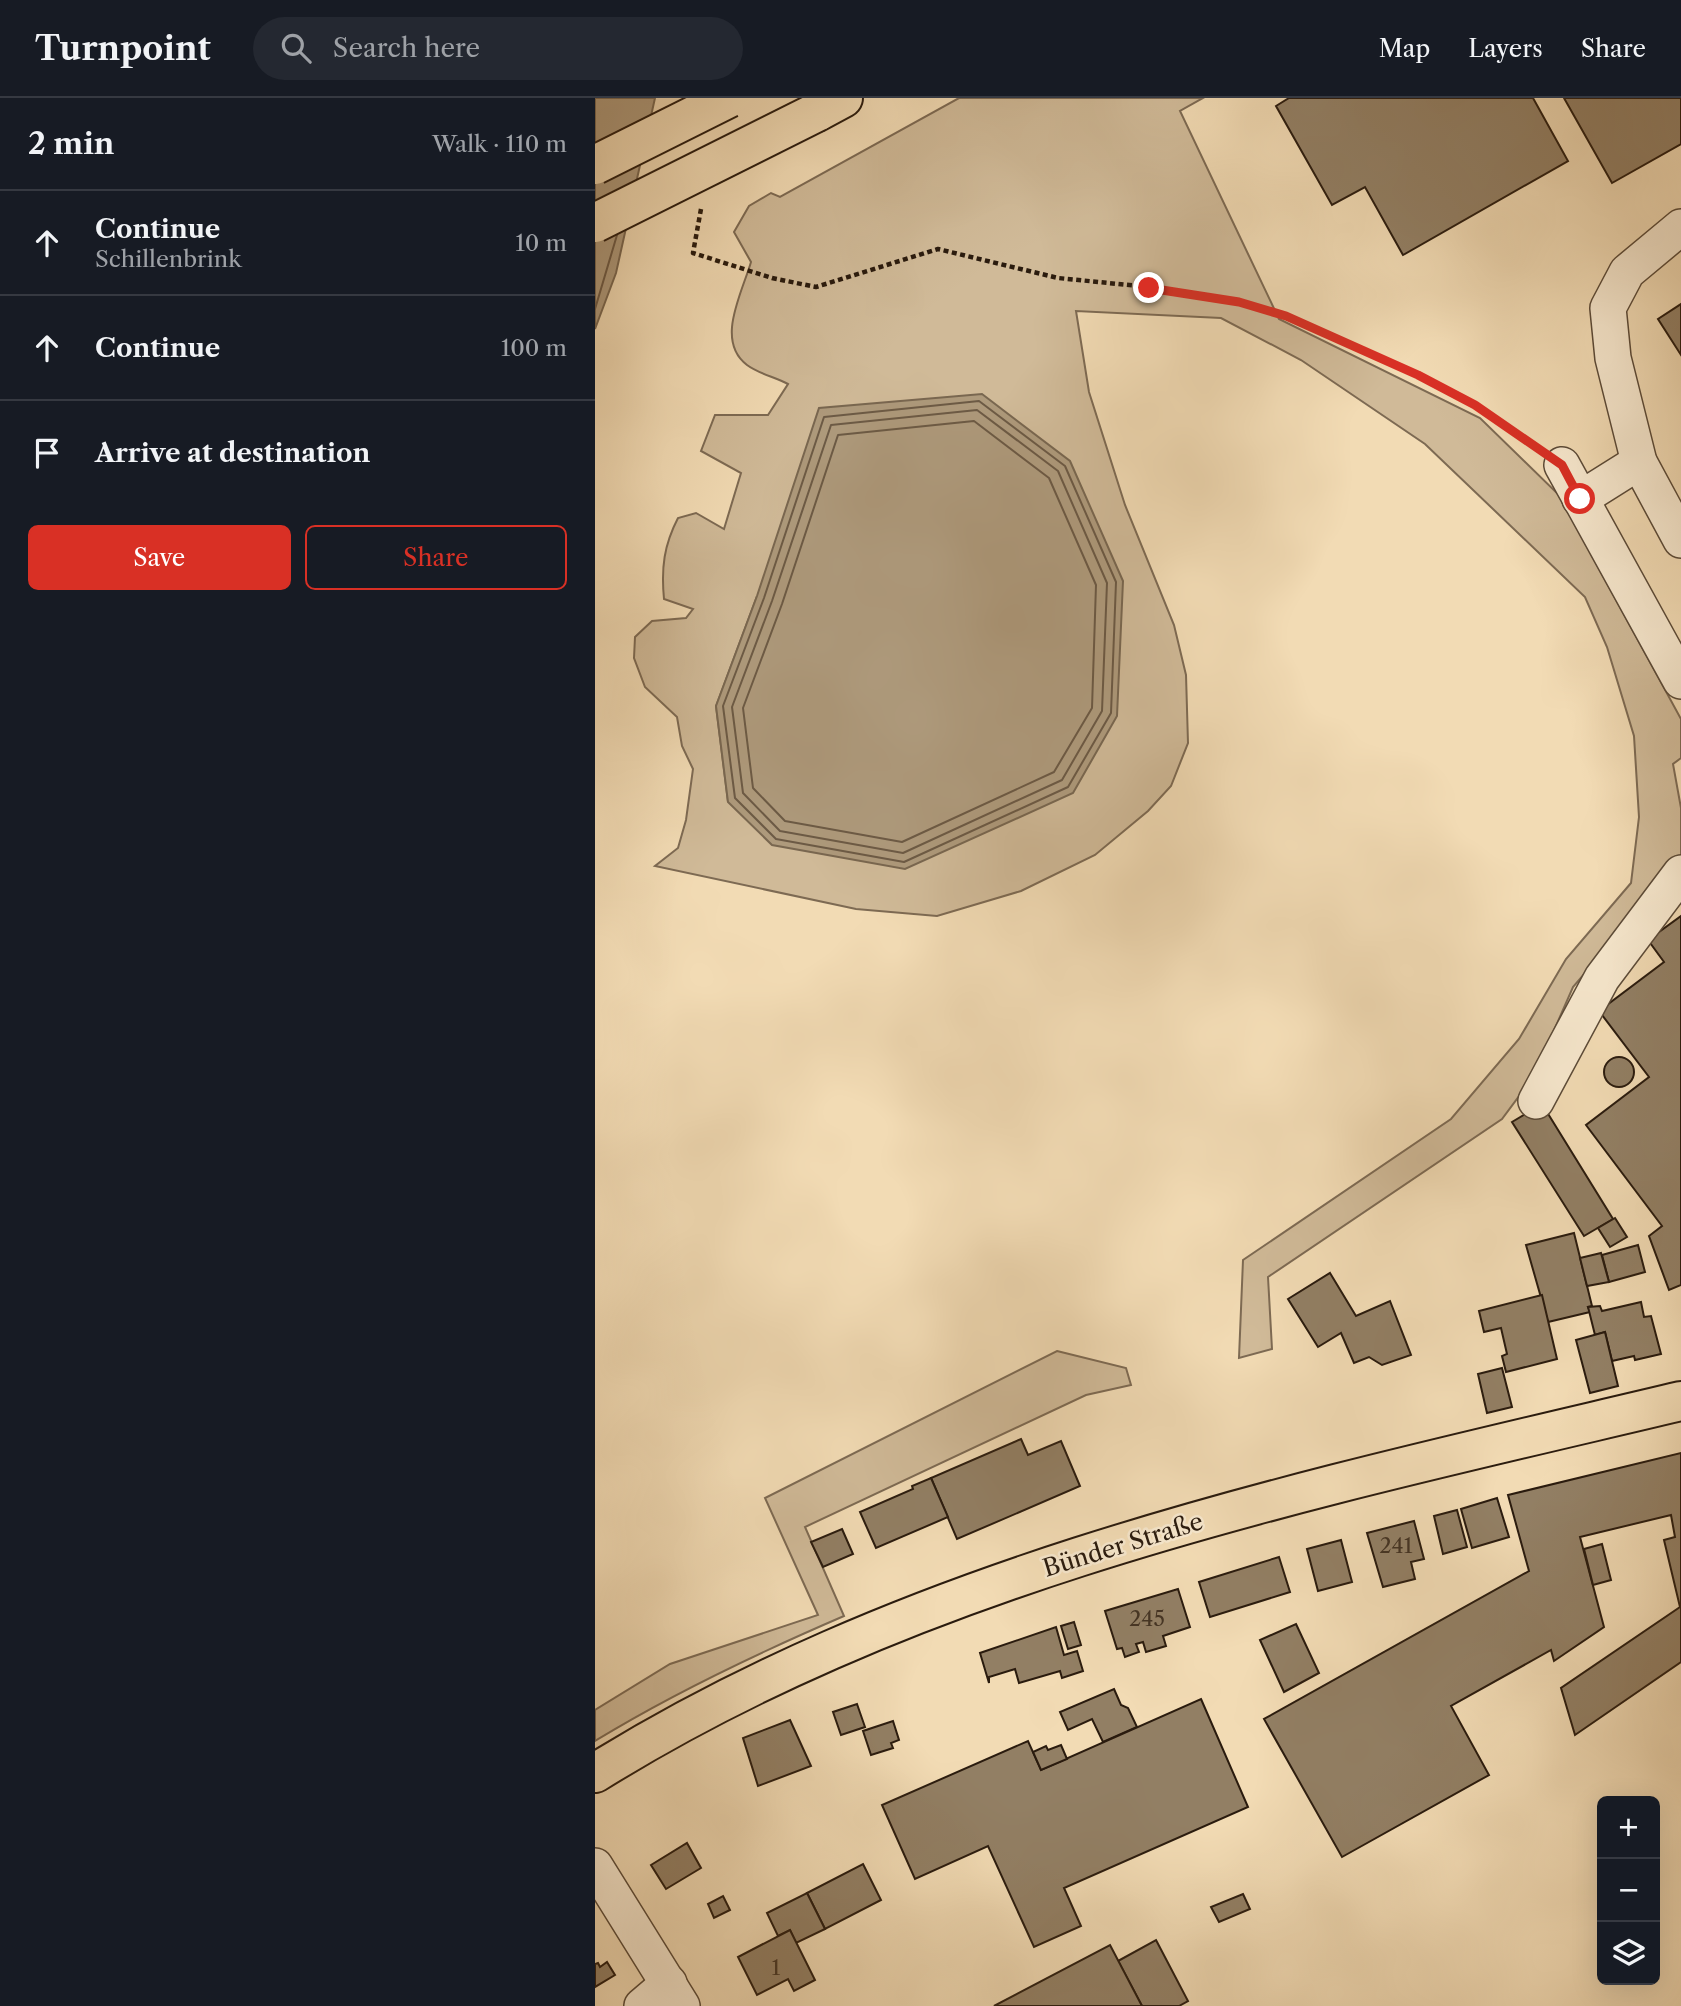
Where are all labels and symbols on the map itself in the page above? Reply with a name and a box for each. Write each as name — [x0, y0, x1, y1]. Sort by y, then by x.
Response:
route end — [1133, 272, 1164, 303]
route start — [1564, 483, 1595, 514]
street label: Bünder Straße — [1039, 1506, 1206, 1583]
house number: 241 — [1379, 1533, 1413, 1558]
house number: 245 — [1129, 1606, 1165, 1631]
house number: 1 — [772, 1955, 781, 1980]

